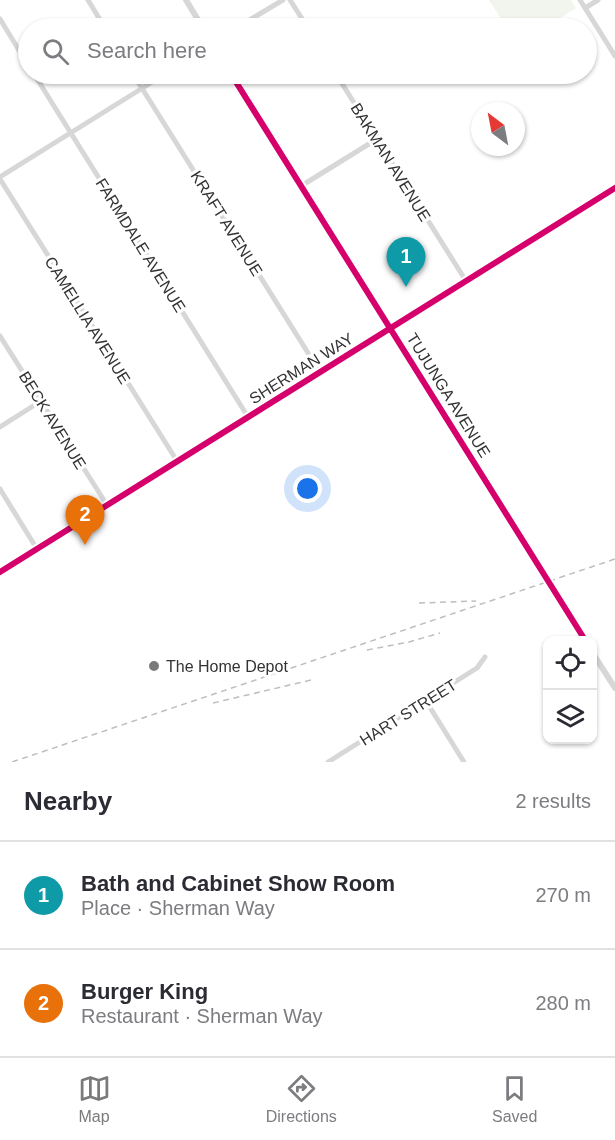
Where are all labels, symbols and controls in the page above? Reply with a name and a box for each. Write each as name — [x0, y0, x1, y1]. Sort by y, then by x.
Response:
search box — [18, 18, 597, 84]
icon: search — [39, 35, 72, 68]
text: Search here — [87, 38, 207, 63]
street label: BAKMAN AVENUE — [347, 100, 434, 224]
north arrow — [471, 102, 525, 156]
street label: KRAFT AVENUE — [187, 168, 266, 279]
street label: FARMDALE AVENUE — [92, 175, 189, 315]
pin: 1 — [386, 238, 426, 287]
street label: CAMELLIA AVENUE — [42, 254, 134, 387]
street label: SHERMAN WAY — [246, 329, 357, 407]
street label: TUJUNGA AVENUE — [404, 330, 494, 460]
street label: BECK AVENUE — [16, 368, 89, 472]
your location — [293, 474, 322, 503]
pin: 2 — [66, 496, 104, 545]
map controls — [543, 636, 597, 744]
button: locate — [543, 636, 597, 690]
place label: The Home Depot — [166, 658, 288, 675]
marker: The Home Depot — [147, 659, 161, 673]
street label: HART STREET — [357, 676, 460, 749]
button: layers — [543, 690, 597, 744]
text: Nearby — [24, 786, 112, 816]
text: 2 results — [515, 790, 591, 812]
text: Bath and Cabinet Show Room — [81, 871, 395, 896]
text: 1 — [38, 884, 49, 906]
text: 270 m — [535, 884, 591, 906]
text: Place · Sherman Way — [81, 897, 275, 919]
text: Burger King — [81, 979, 208, 1004]
text: 2 — [38, 992, 49, 1014]
text: 280 m — [535, 992, 591, 1014]
text: Restaurant · Sherman Way — [81, 1005, 323, 1027]
tab: Map — [78, 1072, 111, 1126]
tab: Directions — [266, 1072, 337, 1126]
tab: Saved — [492, 1072, 537, 1126]

